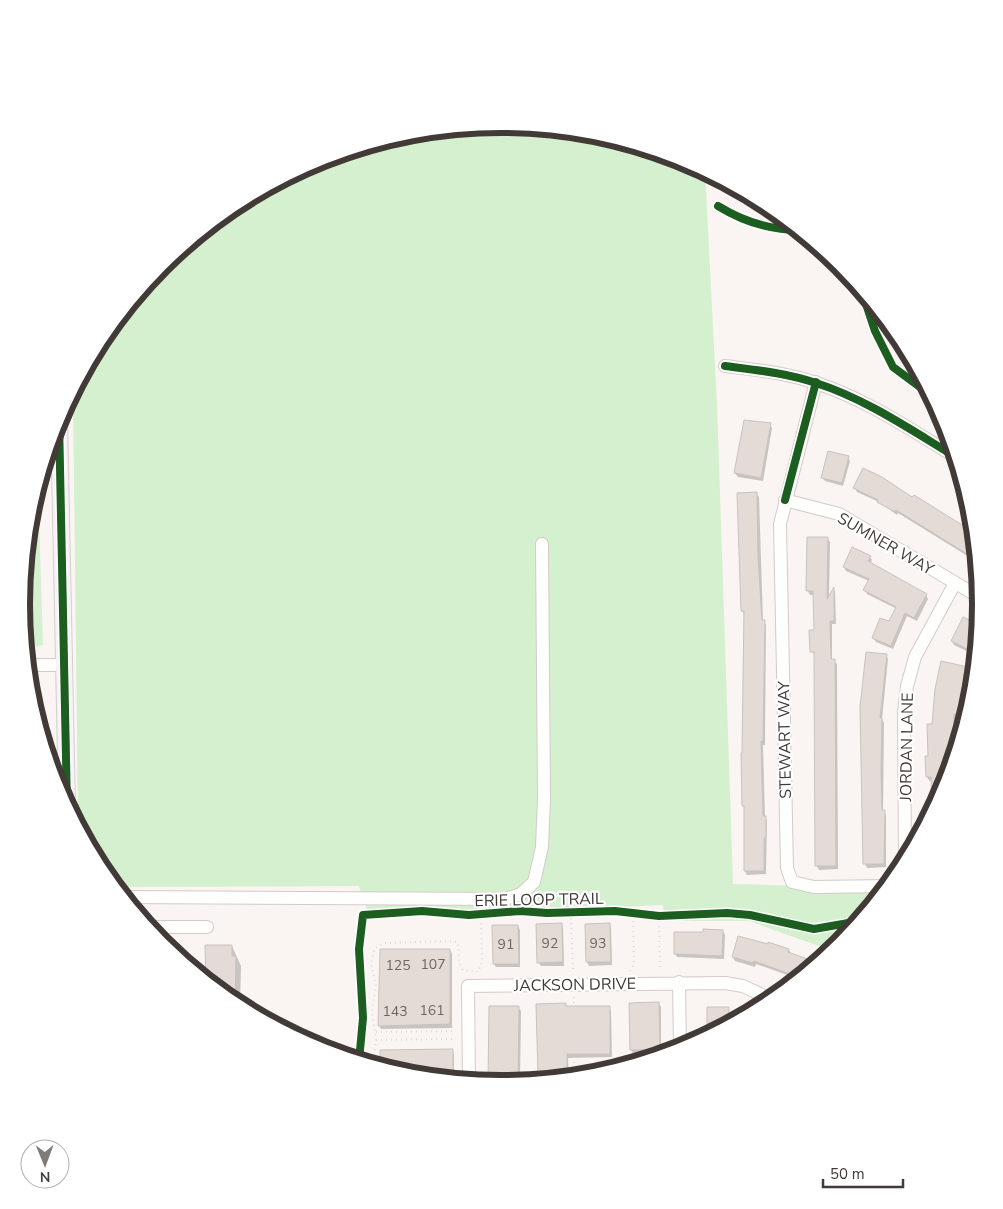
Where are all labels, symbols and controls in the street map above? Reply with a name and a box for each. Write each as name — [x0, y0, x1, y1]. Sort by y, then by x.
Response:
street label: SUMNER WAY — [833, 507, 938, 581]
street label: STEWART WAY — [773, 680, 797, 799]
street label: JORDAN LANE — [895, 693, 919, 803]
street label: ERIE LOOP TRAIL — [474, 888, 604, 912]
house number: 92 — [542, 934, 558, 953]
house number: 93 — [590, 934, 606, 953]
house number: 91 — [498, 935, 514, 954]
house number: 107 — [420, 955, 446, 974]
house number: 125 — [385, 956, 411, 975]
street label: JACKSON DRIVE — [513, 973, 636, 997]
house number: 161 — [419, 1001, 445, 1020]
house number: 143 — [382, 1002, 408, 1021]
north arrow — [20, 1139, 70, 1189]
scale bar — [823, 1156, 903, 1188]
text: 50 m — [830, 1164, 865, 1184]
text: N — [40, 1167, 51, 1186]

